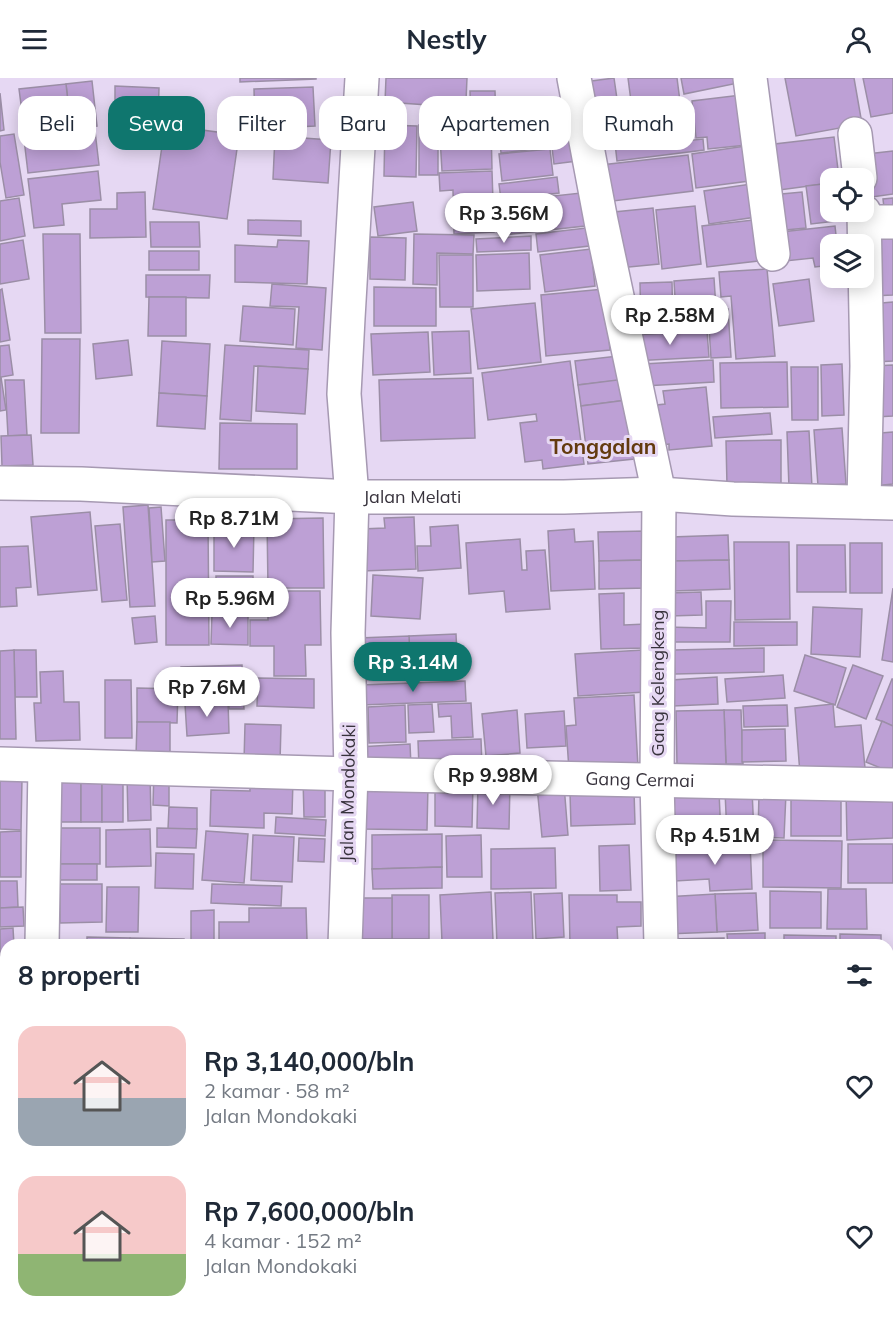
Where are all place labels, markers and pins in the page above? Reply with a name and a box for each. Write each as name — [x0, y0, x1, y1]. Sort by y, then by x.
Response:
pin: Rp 3.56M — [442, 193, 566, 244]
pin: Rp 2.58M — [608, 295, 732, 346]
pin: Rp 8.71M — [172, 498, 296, 549]
pin: Rp 5.96M — [168, 578, 292, 629]
pin: Rp 3.14M — [351, 642, 475, 693]
pin: Rp 7.6M — [152, 667, 262, 718]
pin: Rp 9.98M — [431, 755, 555, 806]
pin: Rp 4.51M — [653, 815, 777, 866]

